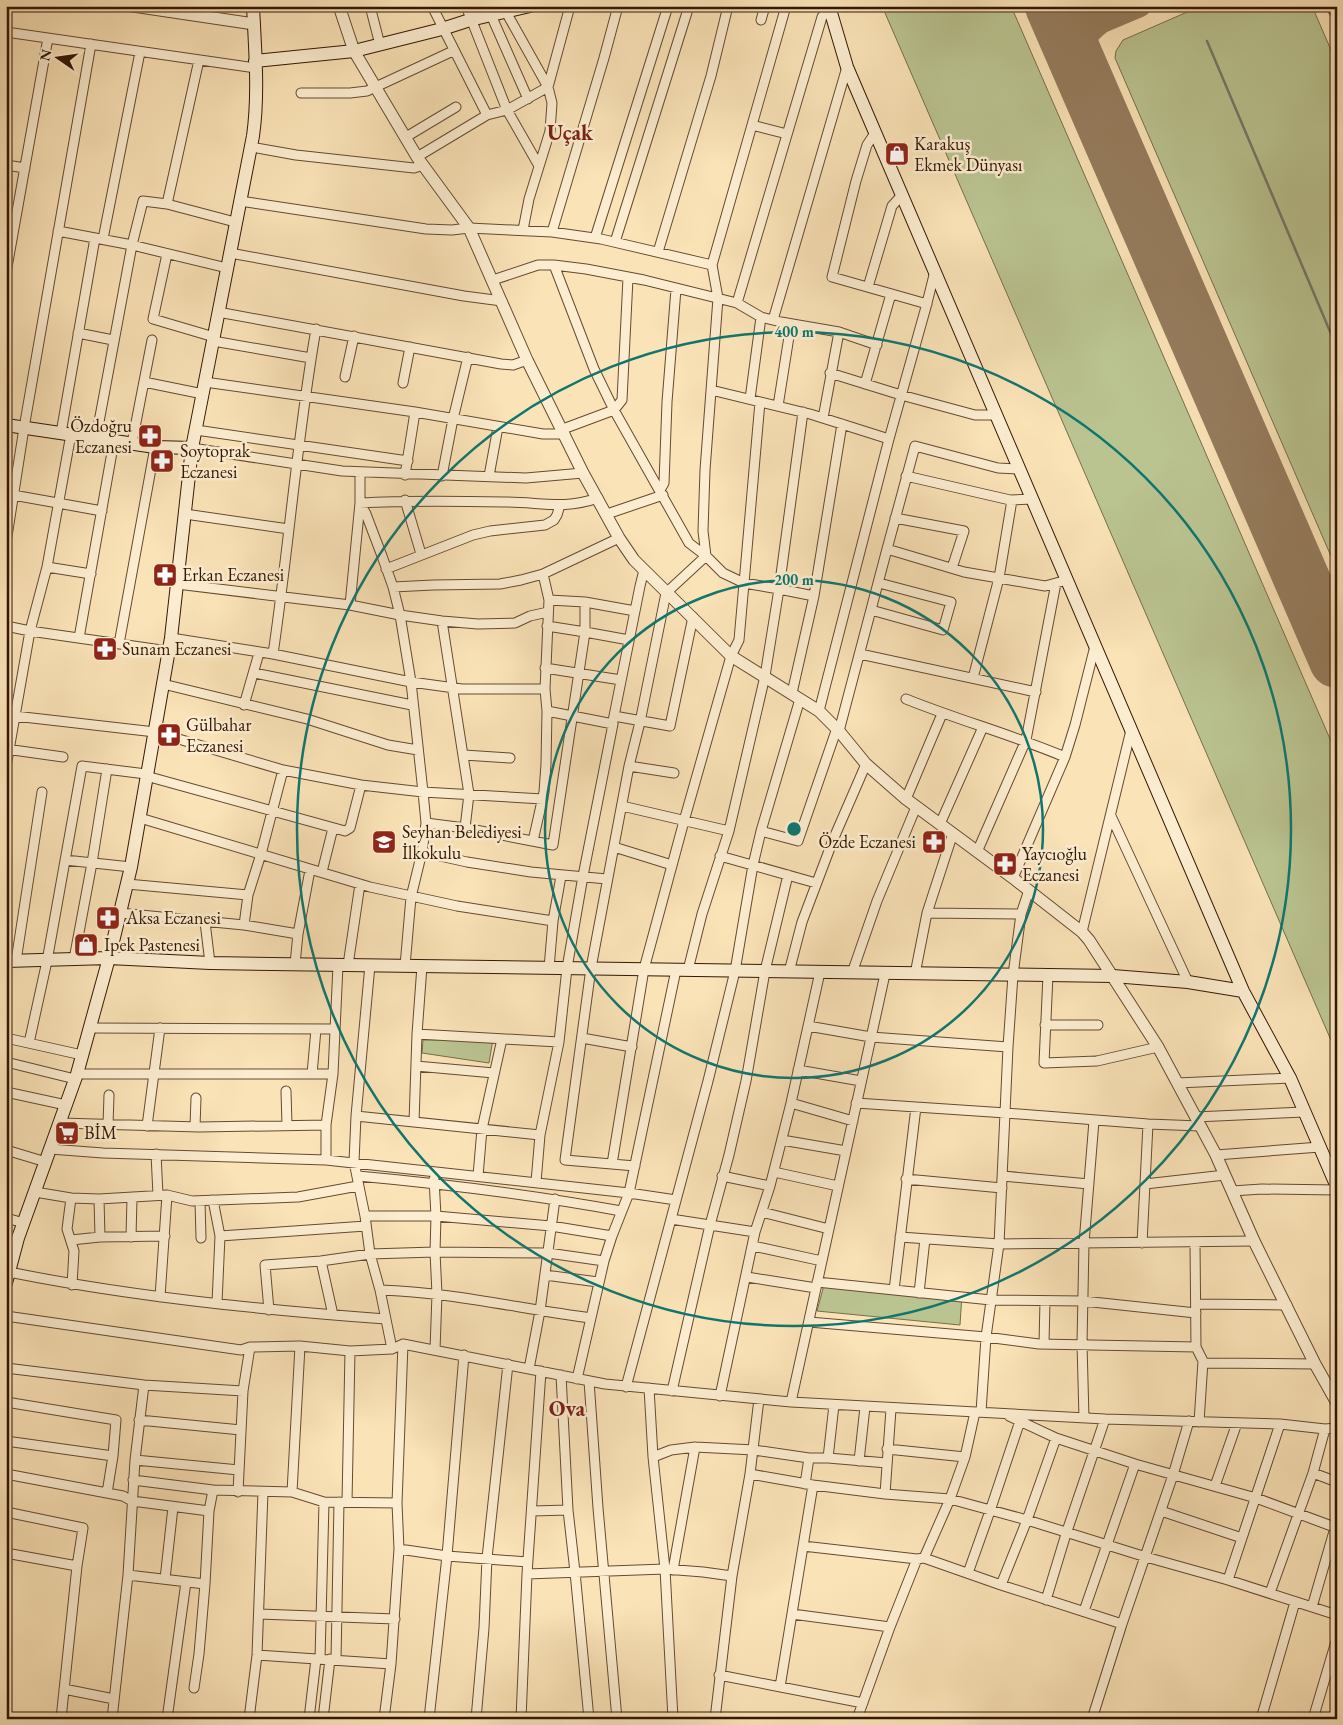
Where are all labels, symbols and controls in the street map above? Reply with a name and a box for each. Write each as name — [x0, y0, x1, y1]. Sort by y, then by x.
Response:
north arrow — [32, 32, 82, 82]
text: N — [35, 47, 56, 63]
district label: Uçak — [547, 118, 594, 147]
place label: Karakuş Ekmek Dünyası — [914, 132, 1023, 176]
shop icon: Karakuş Ekmek Dünyası — [884, 141, 910, 167]
text: 400 m — [774, 322, 814, 341]
place label: Özdoğru Eczanesi — [70, 414, 133, 458]
pharmacy icon: Özdoğru Eczanesi — [137, 423, 163, 449]
place label: Soytoprak Eczanesi — [180, 439, 251, 483]
pharmacy icon: Soytoprak Eczanesi — [149, 448, 175, 474]
pharmacy icon: Erkan Eczanesi — [152, 562, 178, 588]
place label: Erkan Eczanesi — [182, 563, 285, 586]
text: 200 m — [774, 570, 814, 589]
pharmacy icon: Sunam Eczanesi — [92, 636, 118, 662]
place label: Sunam Eczanesi — [122, 637, 232, 660]
place label: Gülbahar Eczanesi — [186, 713, 251, 757]
pharmacy icon: Gülbahar Eczanesi — [156, 722, 182, 748]
place label: Seyhan Belediyesi İlkokulu — [402, 820, 522, 864]
centre of rings — [785, 820, 803, 838]
school or university icon: Seyhan Belediyesi İlkokulu — [371, 829, 397, 855]
pharmacy icon: Özde Eczanesi — [921, 829, 947, 855]
place label: Özde Eczanesi — [818, 830, 917, 853]
place label: Yaycıoğlu Eczanesi — [1022, 842, 1088, 886]
pharmacy icon: Yaycıoğlu Eczanesi — [992, 851, 1018, 877]
pharmacy icon: Aksa Eczanesi — [95, 905, 121, 931]
place label: Aksa Eczanesi — [125, 906, 221, 929]
shop icon: Ipek Pastenesi — [73, 932, 99, 958]
place label: Ipek Pastenesi — [104, 933, 201, 956]
supermarket icon: BİM — [54, 1120, 80, 1146]
place label: BİM — [84, 1121, 117, 1144]
district label: Ova — [549, 1394, 586, 1423]

